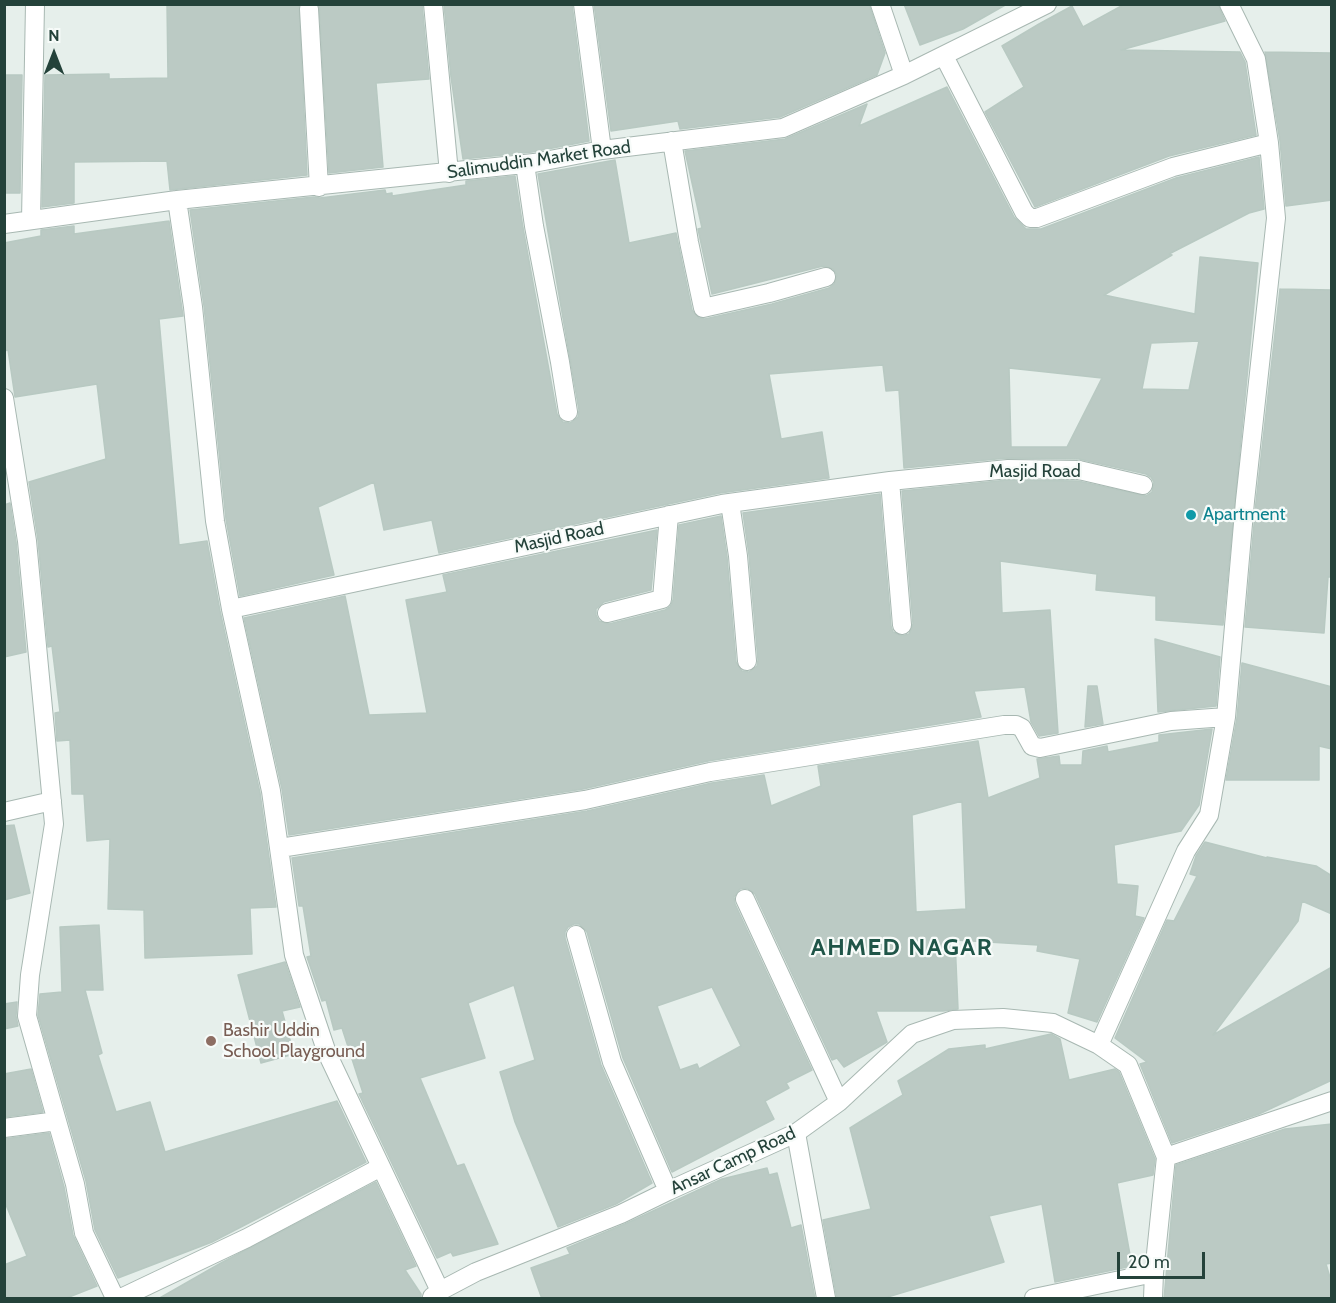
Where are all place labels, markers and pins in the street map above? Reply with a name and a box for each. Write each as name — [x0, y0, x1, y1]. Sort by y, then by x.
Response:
place label: Apartment — [1203, 504, 1285, 526]
marker: Apartment — [1184, 508, 1198, 522]
place label: Bashir Uddin School Playground — [223, 1020, 365, 1062]
marker: Bashir Uddin School Playground — [204, 1034, 218, 1048]

